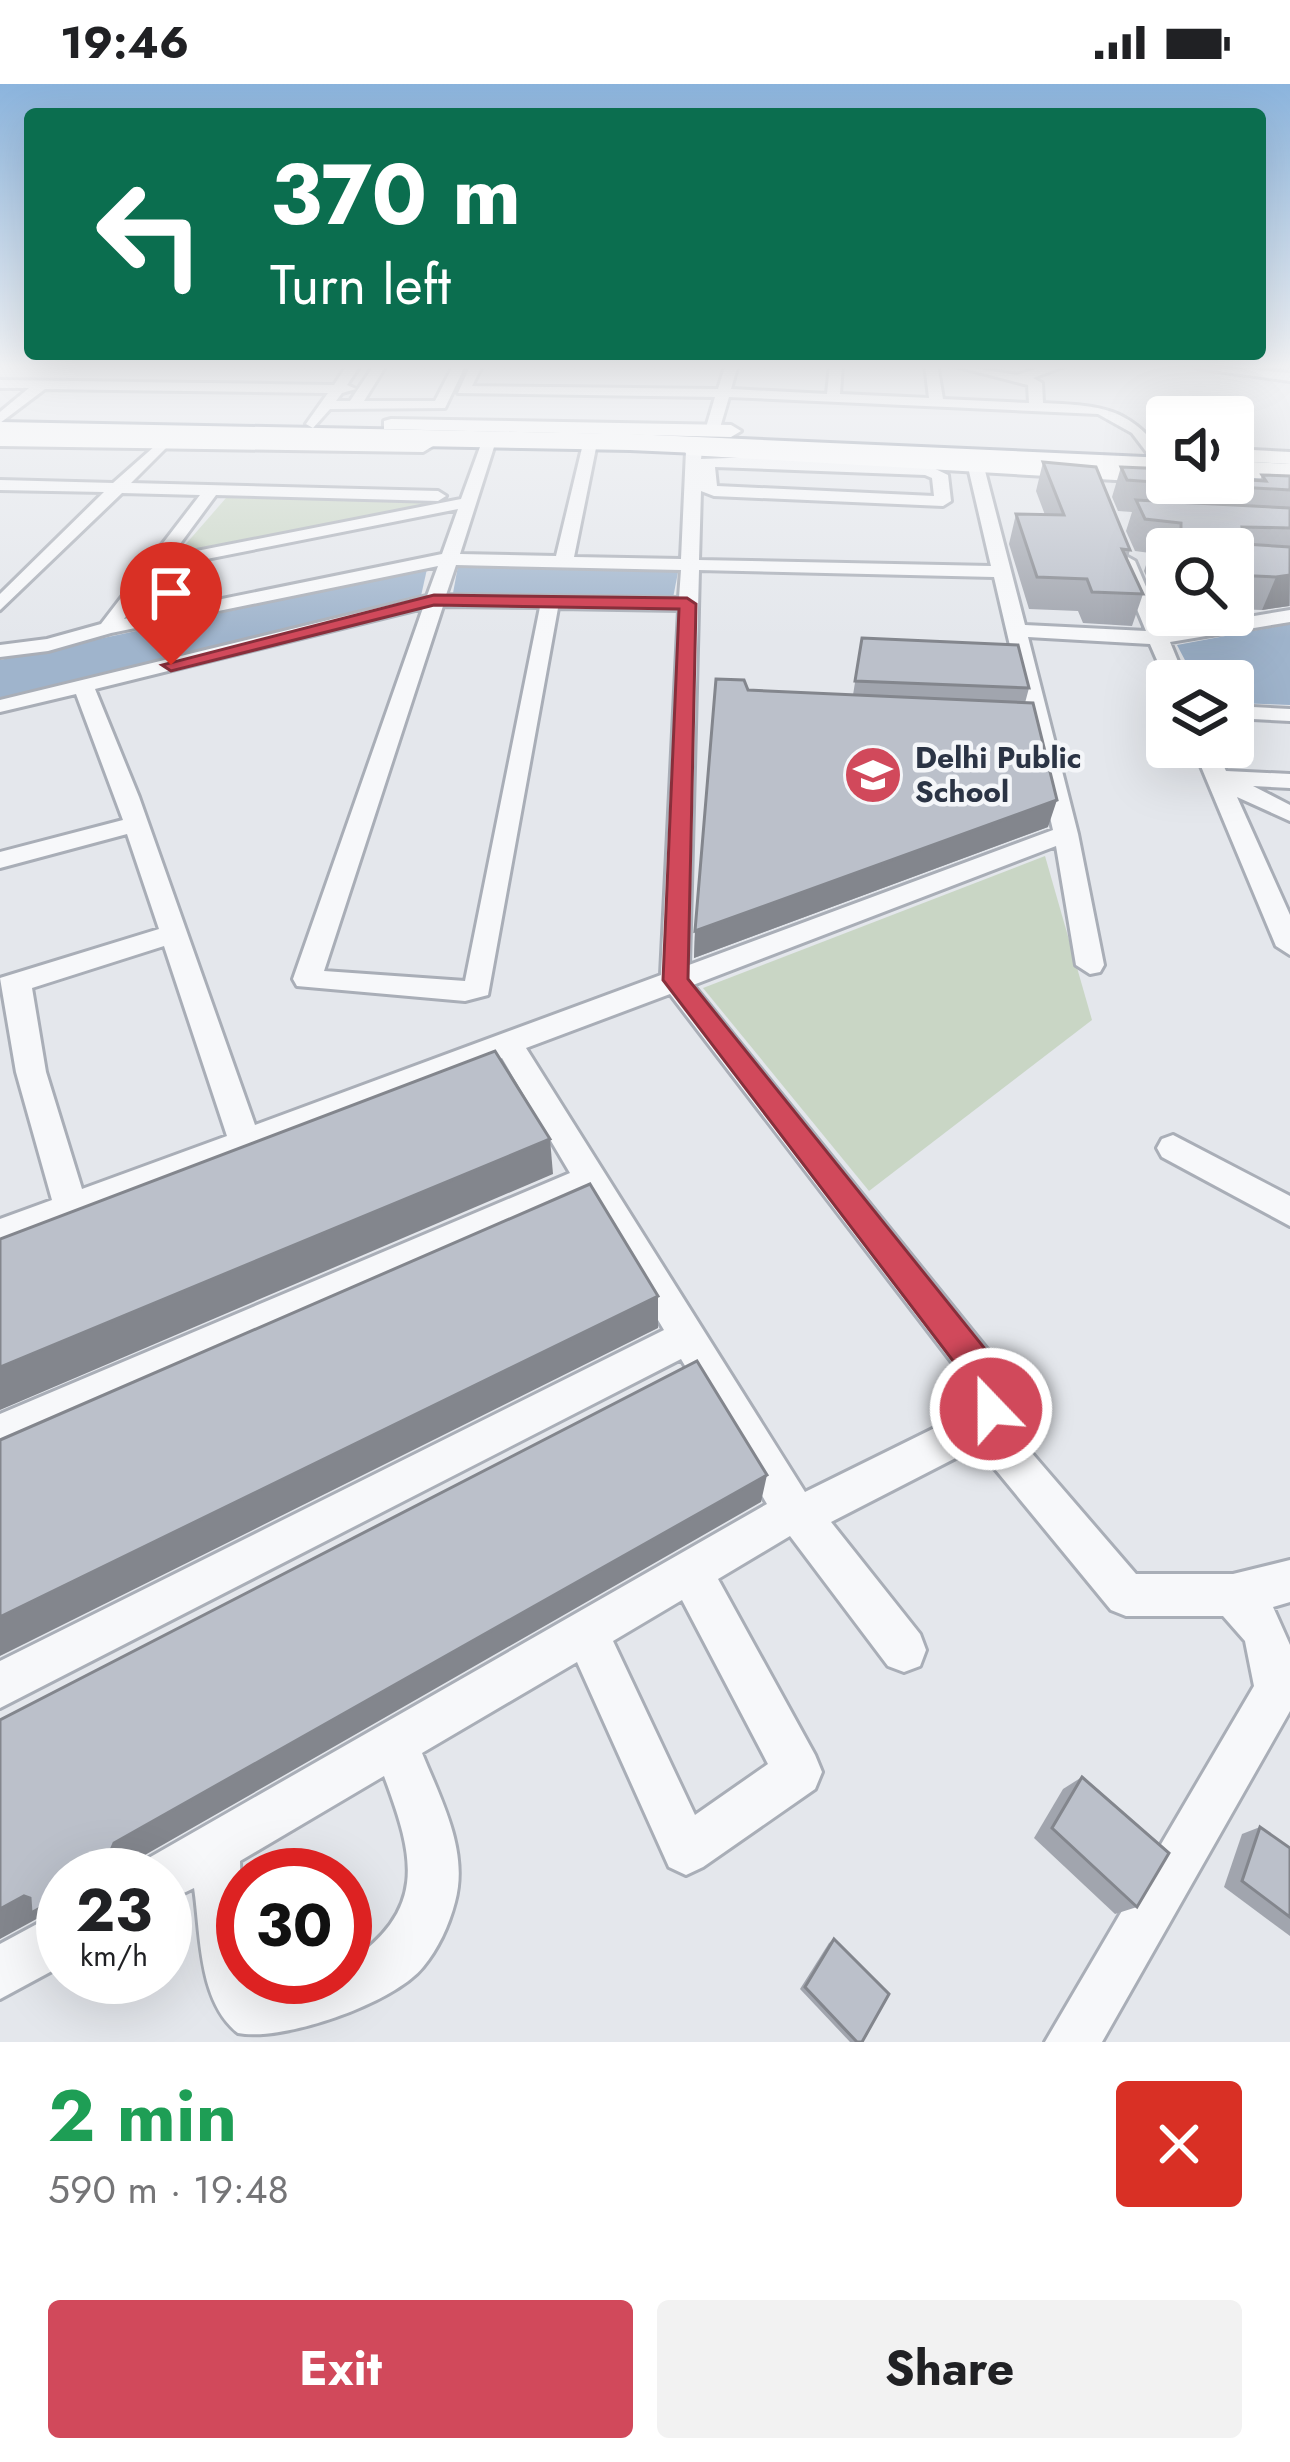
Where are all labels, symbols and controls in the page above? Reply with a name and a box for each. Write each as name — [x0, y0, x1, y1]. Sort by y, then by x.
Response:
text: 19:46 — [60, 10, 189, 75]
text: 370 m — [270, 134, 521, 256]
icon: left — [72, 156, 228, 312]
text: Turn left — [270, 246, 451, 324]
map controls — [1146, 396, 1254, 768]
button: sound — [1146, 396, 1254, 504]
button: search — [1146, 528, 1254, 636]
pin — [120, 542, 222, 665]
icon: arrive — [138, 560, 204, 626]
button: layers — [1146, 660, 1254, 768]
place label: Delhi Public School — [915, 736, 1082, 813]
school or university icon: Delhi Public School — [842, 744, 904, 806]
position arrow — [928, 1346, 1054, 1472]
speed limit sign: 30 — [216, 1848, 372, 2004]
text: 23 — [76, 1867, 152, 1954]
text: km/h — [80, 1934, 148, 1977]
text: 2 min — [48, 2064, 237, 2168]
button: close — [1116, 2081, 1242, 2207]
text: 590 m · 19:48 — [48, 2161, 289, 2218]
button: Exit — [48, 2300, 633, 2438]
button: Share — [657, 2300, 1242, 2438]

